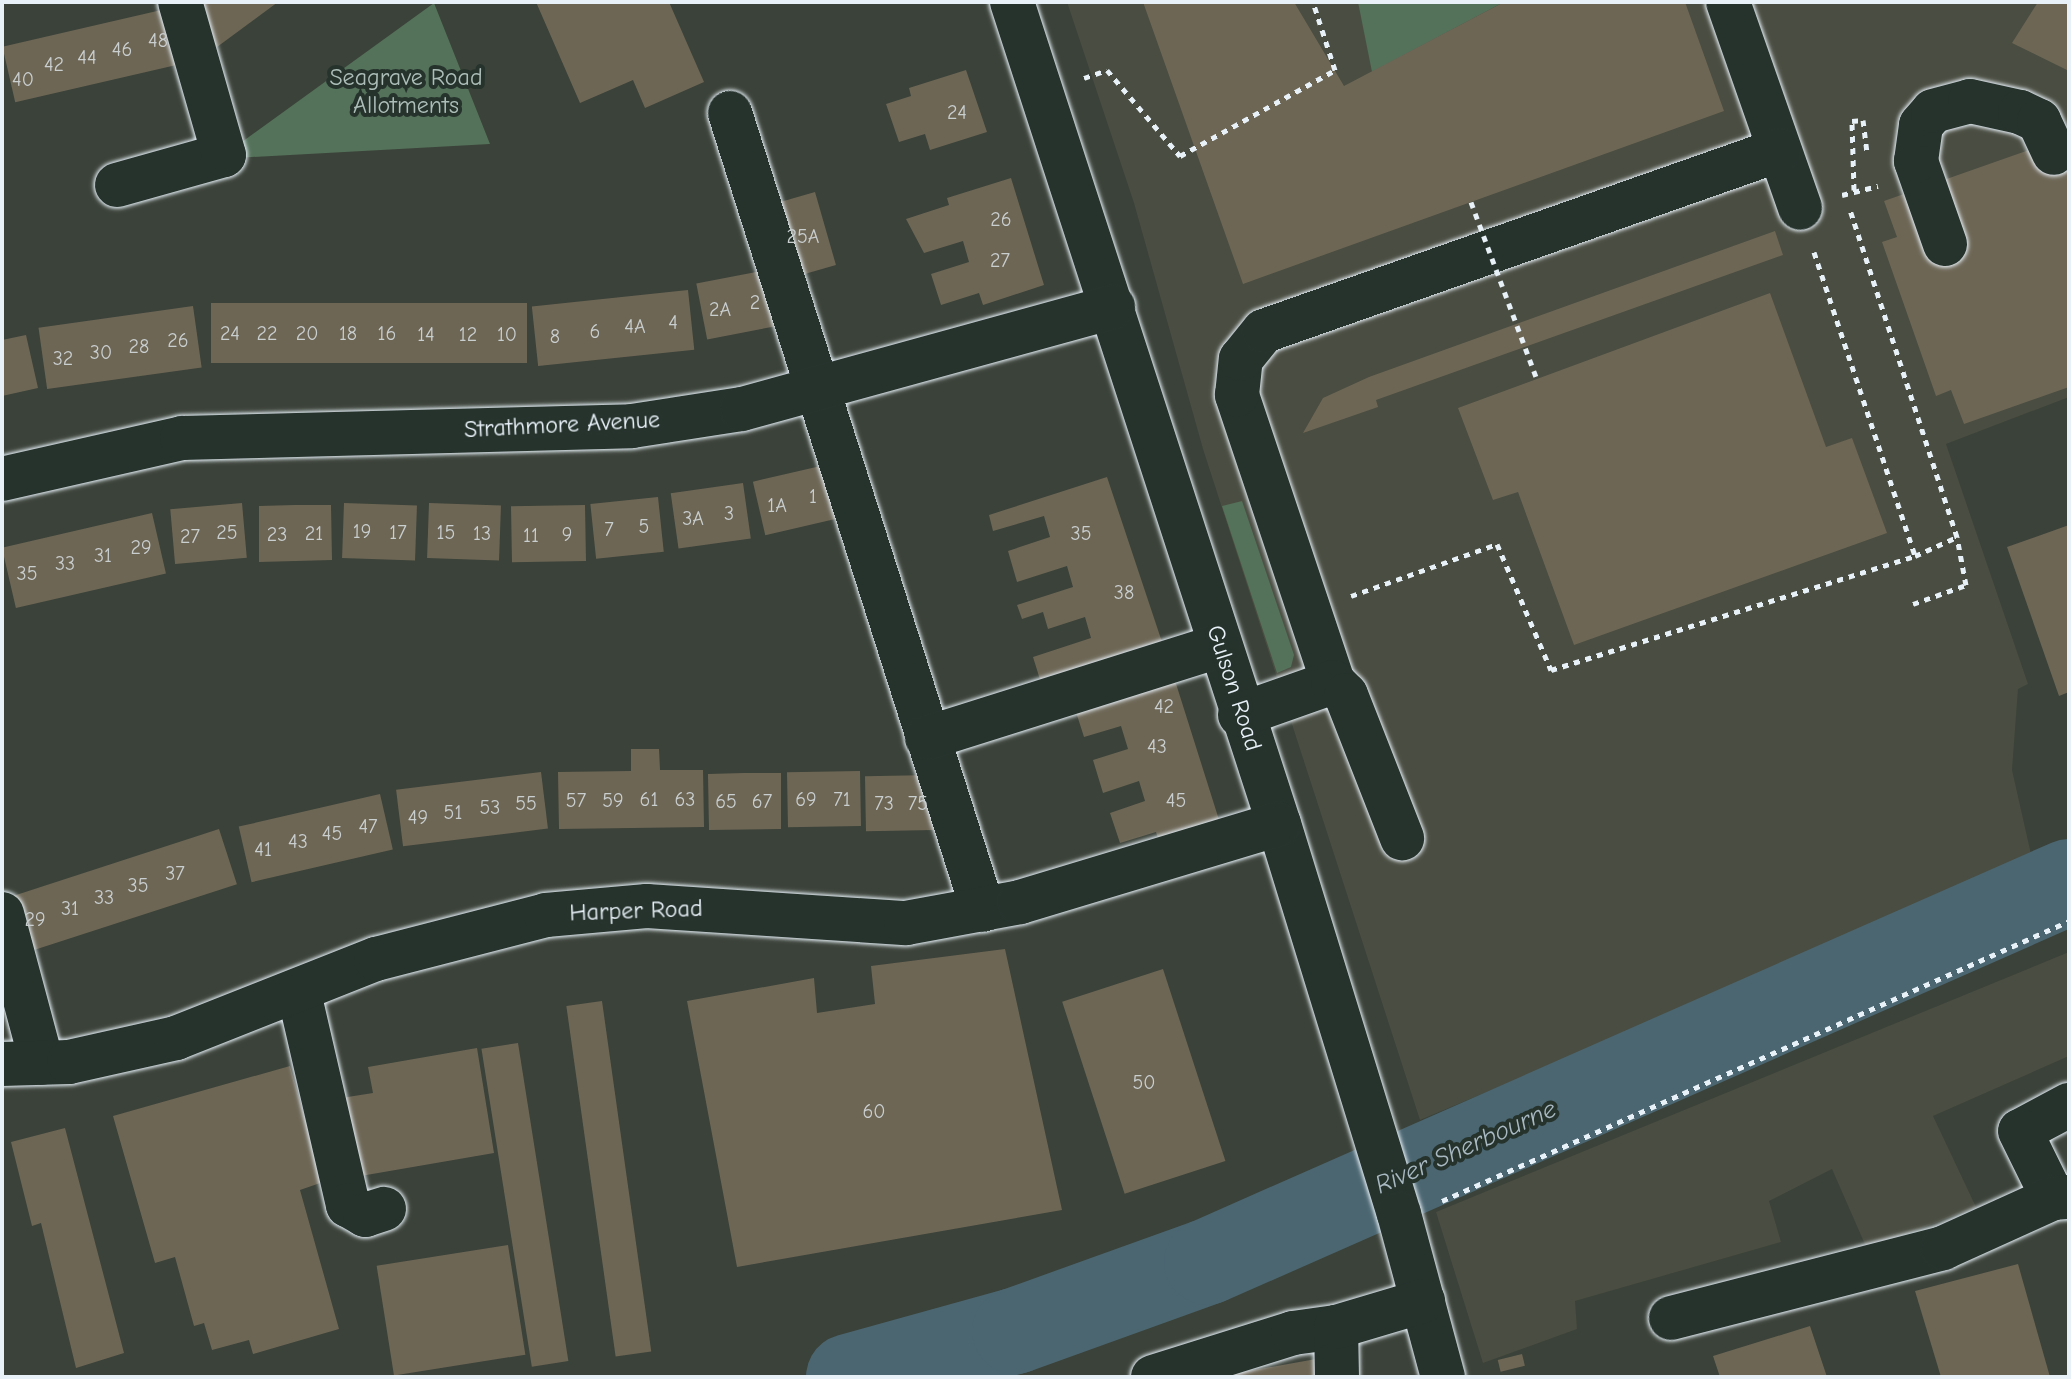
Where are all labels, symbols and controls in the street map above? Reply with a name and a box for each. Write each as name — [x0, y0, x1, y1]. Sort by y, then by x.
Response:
house number: 48 — [148, 28, 168, 52]
house number: 46 — [112, 37, 132, 61]
house number: 44 — [77, 45, 97, 69]
house number: 42 — [44, 52, 64, 76]
park label: Seagrave Road Allotments — [329, 64, 483, 120]
house number: 40 — [12, 67, 34, 91]
house number: 24 — [947, 100, 967, 124]
house number: 26 — [990, 207, 1012, 231]
house number: 25A — [787, 224, 819, 248]
house number: 27 — [990, 248, 1010, 272]
house number: 2 — [750, 290, 760, 314]
house number: 2A — [709, 297, 731, 321]
house number: 4 — [668, 310, 678, 334]
house number: 4A — [624, 314, 646, 338]
house number: 6 — [590, 319, 600, 343]
house number: 24 — [220, 321, 240, 345]
house number: 22 — [257, 321, 277, 345]
house number: 20 — [296, 321, 318, 345]
house number: 18 — [339, 321, 357, 345]
house number: 16 — [378, 321, 396, 345]
house number: 14 — [417, 322, 435, 346]
house number: 12 — [459, 322, 477, 346]
house number: 10 — [497, 322, 517, 346]
house number: 8 — [550, 324, 560, 348]
house number: 26 — [167, 328, 189, 352]
house number: 28 — [129, 334, 149, 358]
house number: 30 — [90, 340, 112, 364]
house number: 32 — [53, 346, 73, 370]
street label: Strathmore Avenue — [463, 405, 661, 445]
house number: 1 — [809, 484, 817, 508]
house number: 1A — [767, 493, 787, 517]
house number: 3 — [724, 501, 734, 525]
house number: 3A — [682, 506, 704, 530]
house number: 5 — [639, 514, 649, 538]
house number: 7 — [604, 517, 614, 541]
house number: 19 — [353, 519, 371, 543]
house number: 25 — [216, 520, 238, 544]
house number: 17 — [389, 520, 407, 544]
house number: 15 — [437, 520, 455, 544]
house number: 21 — [305, 521, 323, 545]
house number: 13 — [473, 521, 491, 545]
house number: 35 — [1071, 521, 1091, 545]
house number: 23 — [267, 522, 287, 546]
house number: 9 — [562, 522, 572, 546]
house number: 11 — [523, 523, 539, 547]
house number: 27 — [180, 524, 200, 548]
house number: 29 — [130, 535, 152, 559]
house number: 31 — [94, 543, 112, 567]
house number: 33 — [55, 551, 75, 575]
house number: 35 — [17, 561, 37, 585]
house number: 38 — [1114, 580, 1134, 604]
street label: Gulson Road — [1200, 622, 1268, 754]
house number: 42 — [1154, 694, 1174, 718]
house number: 43 — [1147, 734, 1167, 758]
house number: 61 — [640, 787, 658, 811]
house number: 63 — [675, 787, 695, 811]
house number: 69 — [795, 787, 817, 811]
house number: 71 — [833, 787, 851, 811]
house number: 57 — [566, 788, 586, 812]
house number: 59 — [602, 788, 624, 812]
house number: 45 — [1166, 788, 1186, 812]
house number: 65 — [715, 789, 737, 813]
house number: 67 — [752, 789, 772, 813]
house number: 55 — [515, 791, 537, 815]
house number: 73 — [874, 791, 894, 815]
house number: 75 — [908, 791, 928, 815]
house number: 53 — [480, 795, 500, 819]
house number: 51 — [444, 800, 462, 824]
house number: 49 — [408, 805, 428, 829]
house number: 47 — [358, 814, 378, 838]
house number: 45 — [322, 821, 342, 845]
house number: 43 — [288, 829, 308, 853]
house number: 41 — [254, 837, 272, 861]
house number: 37 — [165, 861, 185, 885]
house number: 35 — [128, 873, 148, 897]
house number: 33 — [94, 885, 114, 909]
street label: Harper Road — [569, 894, 703, 928]
house number: 31 — [61, 896, 79, 920]
house number: 29 — [24, 907, 46, 931]
house number: 50 — [1132, 1070, 1156, 1094]
water label: River Sherbourne — [1371, 1094, 1561, 1202]
house number: 60 — [862, 1099, 886, 1123]

